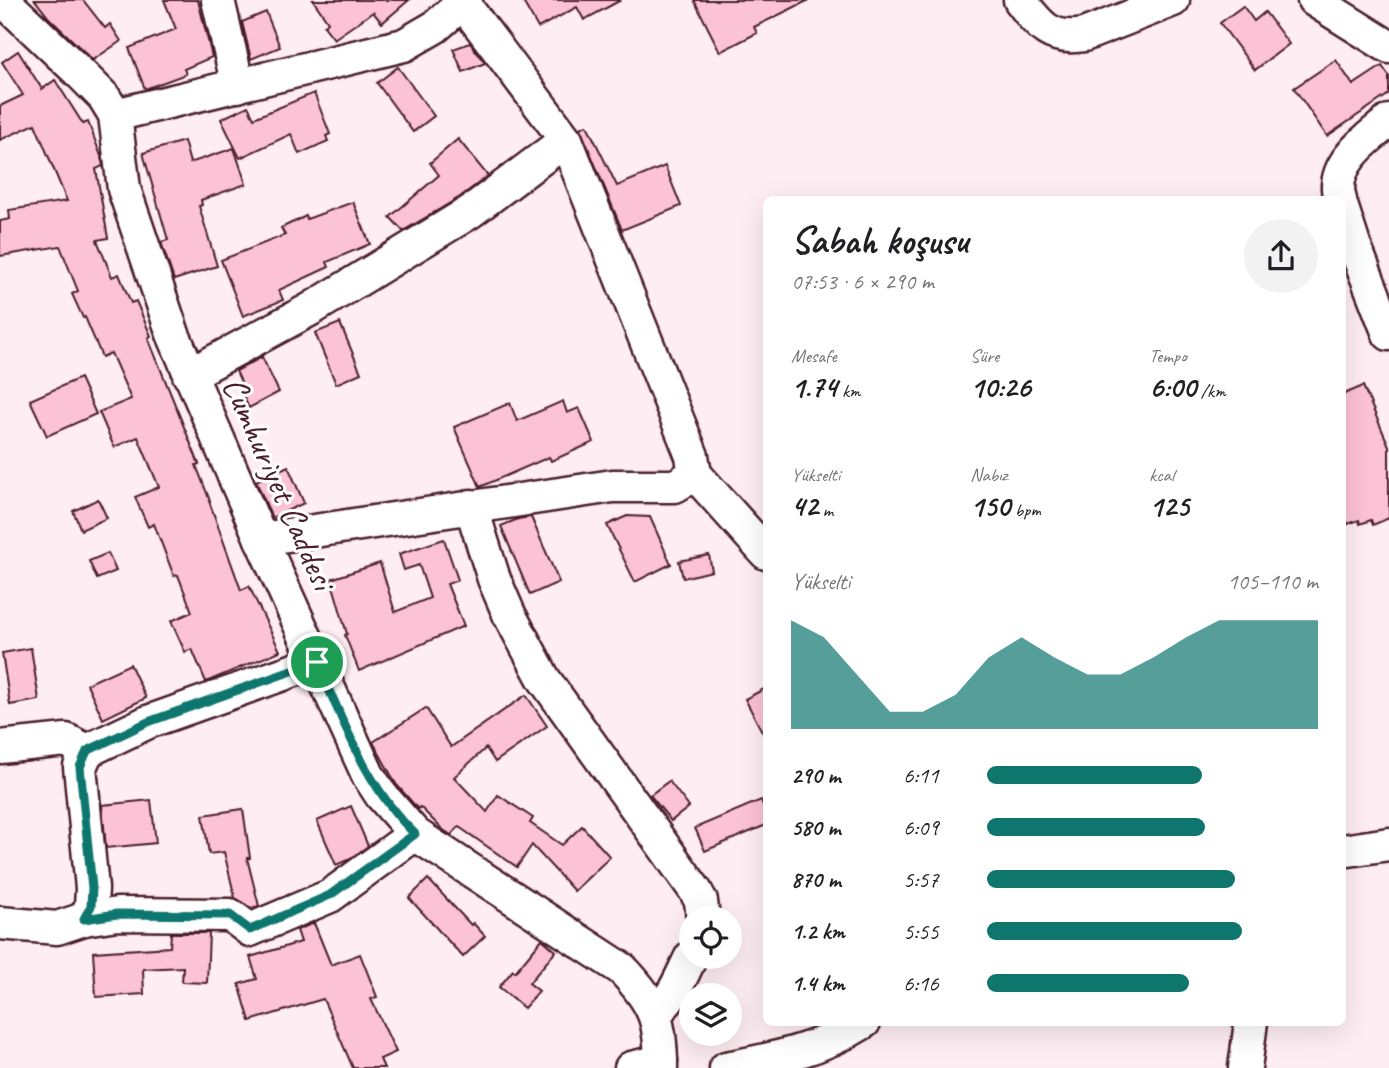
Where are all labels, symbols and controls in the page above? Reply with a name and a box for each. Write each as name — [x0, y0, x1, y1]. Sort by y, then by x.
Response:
text: Sabah koşusu — [791, 217, 968, 264]
button: share — [1244, 219, 1318, 293]
text: 07:53 · 6 × 290 m — [791, 267, 934, 296]
text: Mesafe — [791, 344, 837, 368]
text: Süre — [970, 344, 999, 368]
text: Tempo — [1149, 344, 1187, 368]
text: 1.74 — [791, 368, 837, 406]
text: 10:26 — [970, 368, 1031, 406]
text: 6:00 — [1149, 368, 1196, 406]
street label: Cumhuriyet Caddesi — [212, 370, 348, 601]
text: km — [837, 379, 861, 403]
text: /km — [1196, 379, 1226, 403]
text: Yükselti — [791, 463, 840, 487]
text: Nabız — [970, 463, 1008, 487]
text: kcal — [1149, 463, 1174, 487]
text: 42 — [791, 487, 818, 525]
text: 150 — [970, 487, 1010, 525]
text: 125 — [1149, 487, 1189, 525]
text: m — [818, 498, 833, 522]
text: bpm — [1010, 498, 1041, 522]
text: Yükselti — [791, 567, 851, 596]
text: 105–110 m — [1227, 567, 1318, 596]
pin — [287, 632, 347, 692]
icon: arrive — [298, 643, 336, 681]
text: 290 m — [791, 761, 840, 790]
text: 6:11 — [903, 761, 939, 790]
text: 580 m — [791, 813, 840, 842]
text: 6:09 — [903, 813, 939, 842]
text: 870 m — [791, 865, 841, 894]
text: 5:57 — [903, 865, 939, 894]
map controls — [679, 906, 742, 1046]
button: locate — [679, 906, 742, 969]
text: 1.2 km — [791, 917, 845, 946]
text: 5:55 — [903, 917, 939, 946]
text: 1.4 km — [791, 969, 845, 998]
text: 6:16 — [903, 969, 939, 998]
button: layers — [679, 983, 742, 1046]

